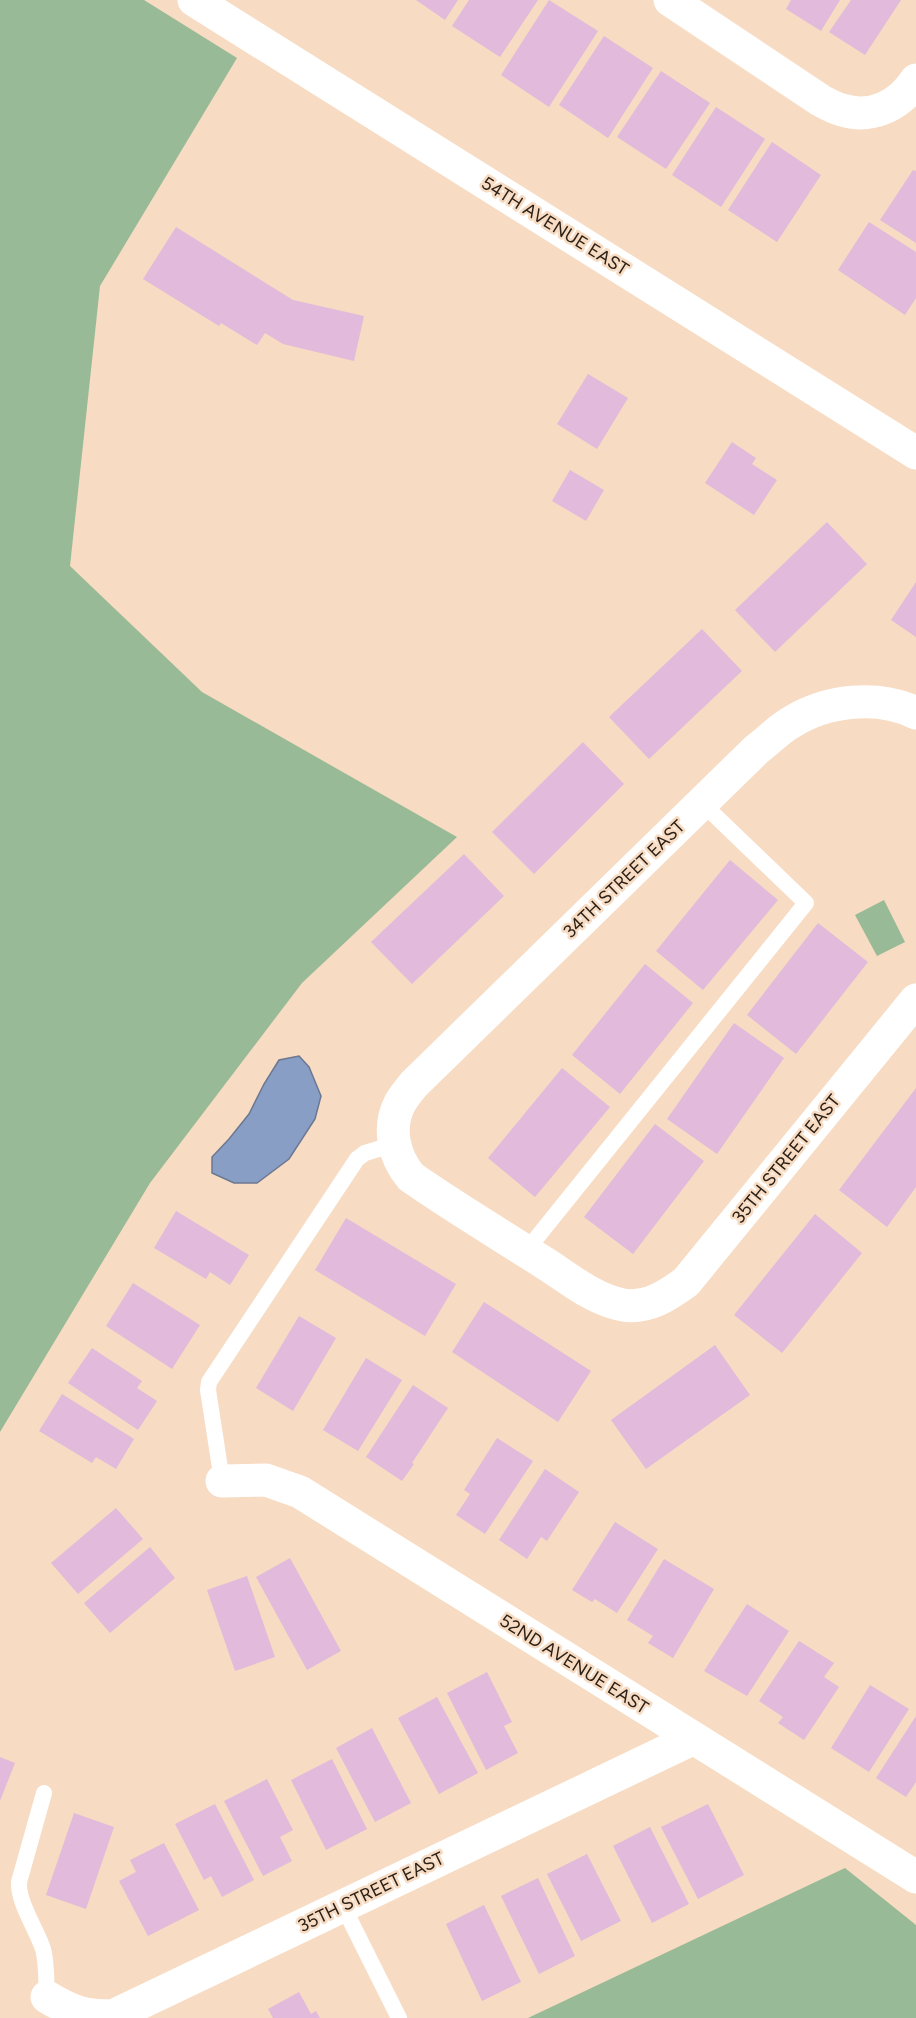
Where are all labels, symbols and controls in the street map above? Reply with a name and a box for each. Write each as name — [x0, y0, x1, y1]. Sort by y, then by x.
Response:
street label: 54TH AVENUE EAST — [477, 172, 633, 280]
street label: 34TH STREET EAST — [559, 815, 689, 943]
street label: 35TH STREET EAST — [727, 1090, 845, 1228]
street label: 52ND AVENUE EAST — [496, 1609, 653, 1719]
street label: 35TH STREET EAST — [294, 1847, 448, 1937]

